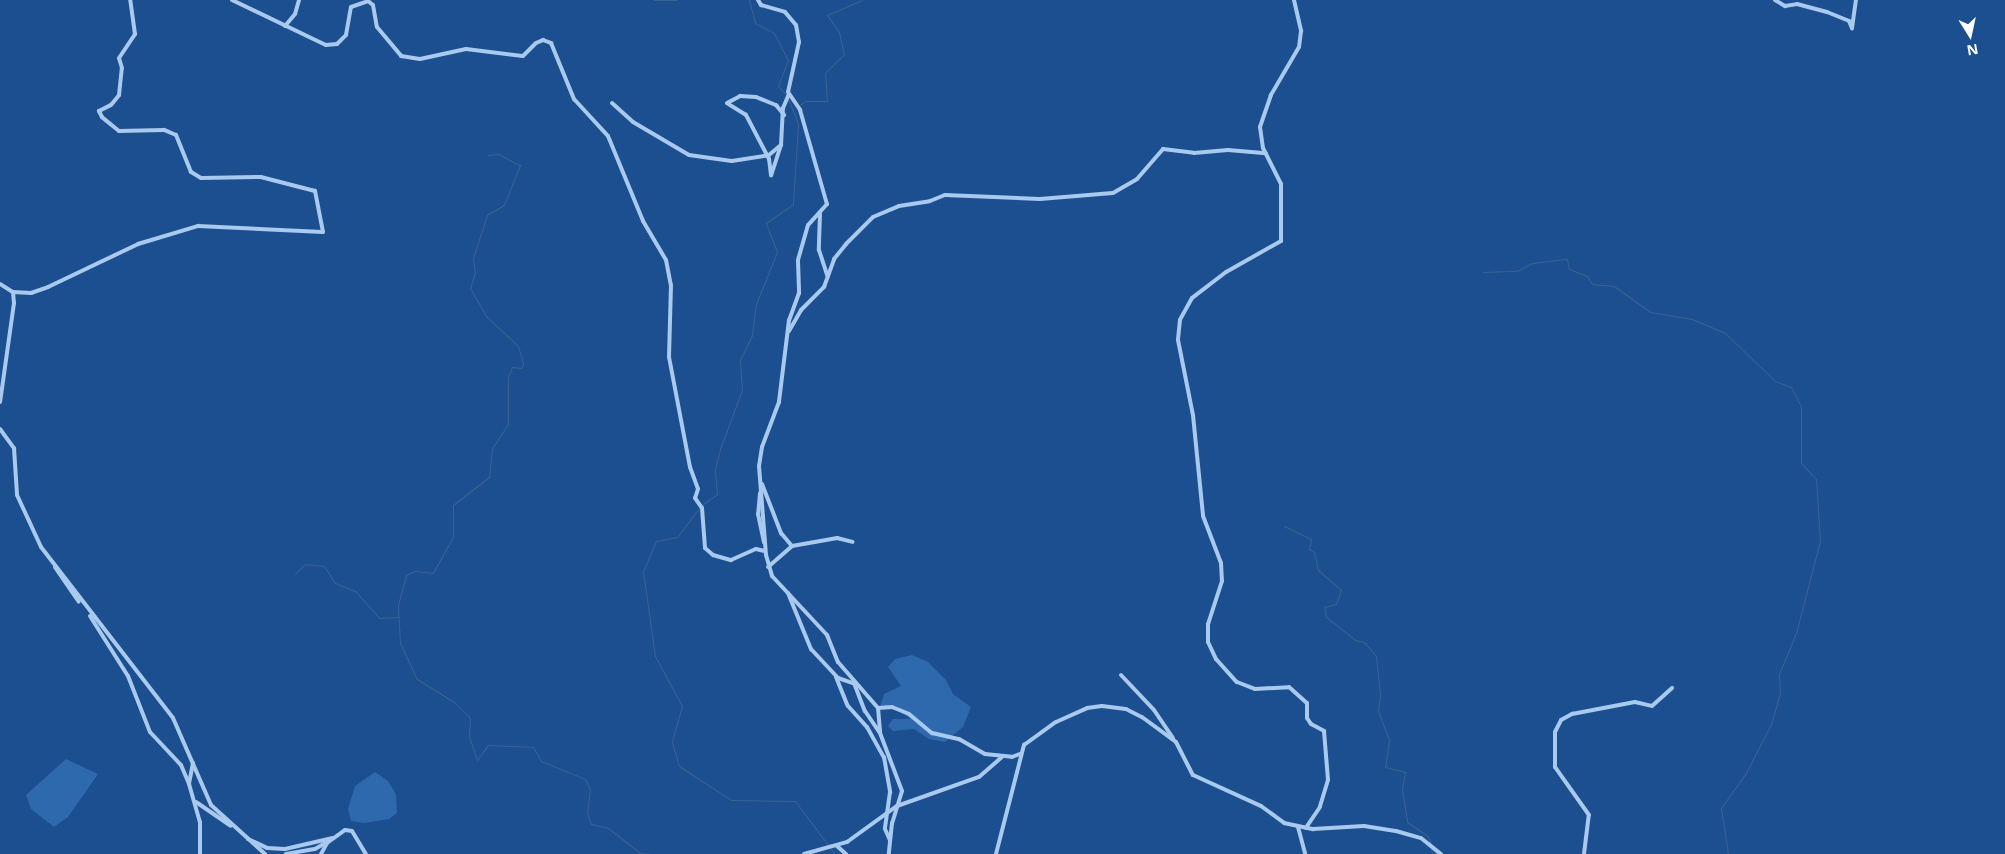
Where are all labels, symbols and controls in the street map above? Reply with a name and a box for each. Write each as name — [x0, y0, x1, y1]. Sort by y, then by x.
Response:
north arrow — [1945, 10, 1995, 60]
text: N — [1965, 40, 1980, 61]

